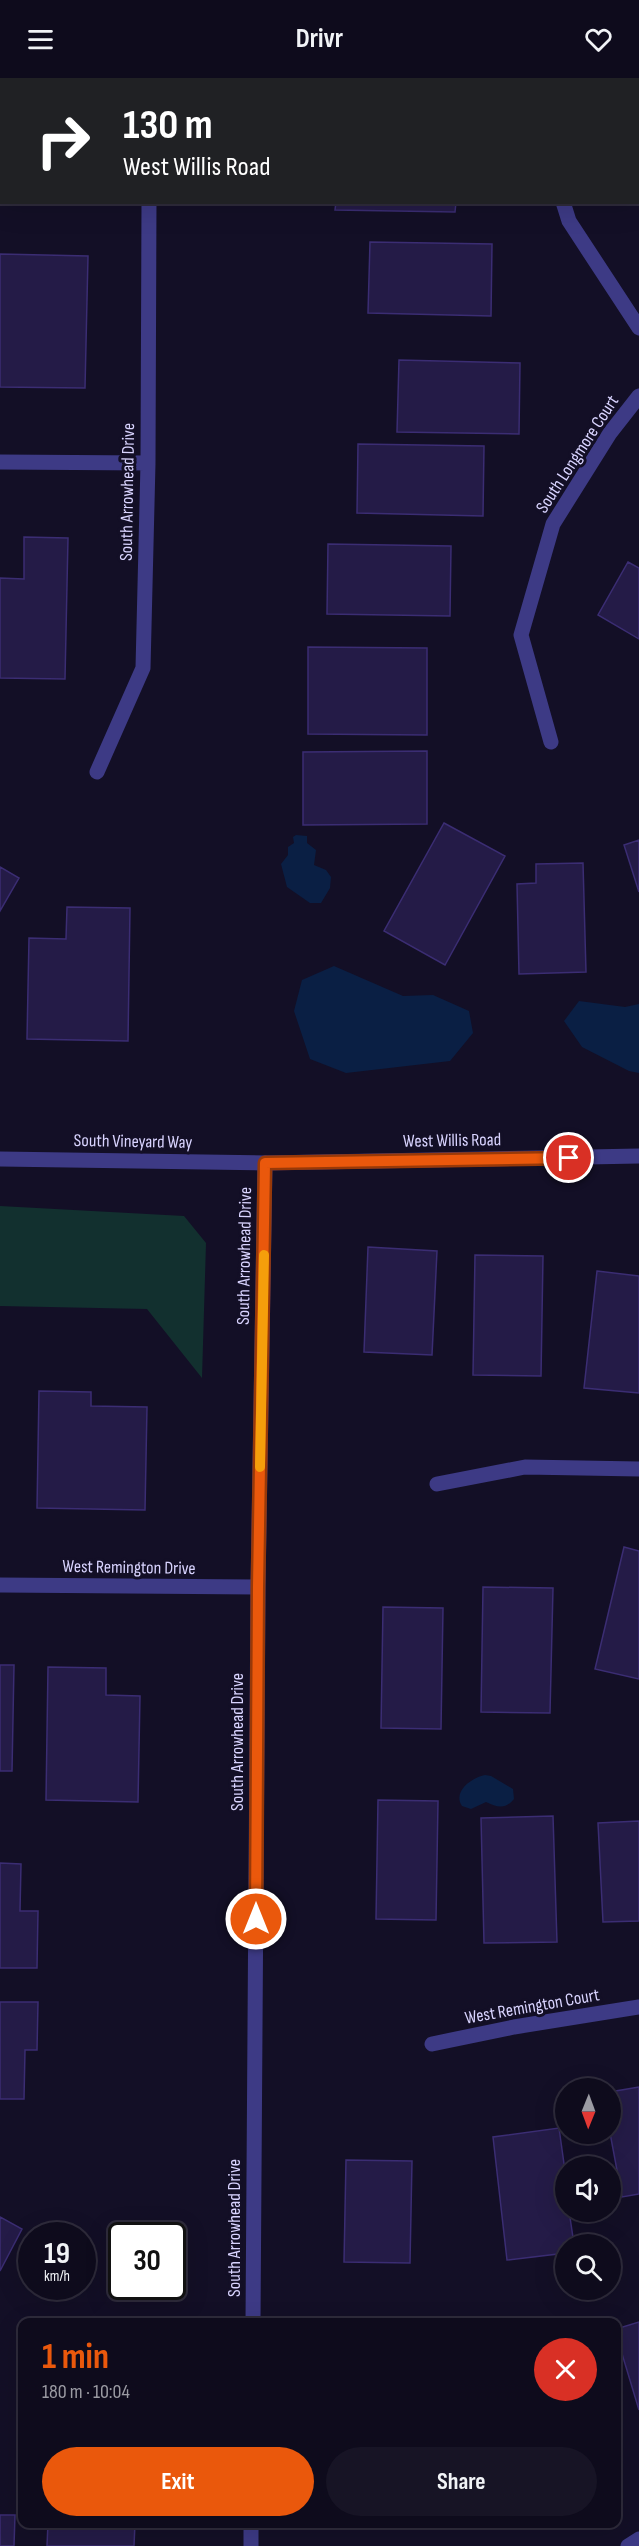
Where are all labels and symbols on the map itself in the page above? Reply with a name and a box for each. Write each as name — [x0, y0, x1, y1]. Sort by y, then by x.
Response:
street label: South Longmore Court — [532, 391, 624, 517]
street label: South Arrowhead Drive — [116, 423, 139, 561]
street label: West Willis Road — [403, 1129, 501, 1152]
street label: South Vineyard Way — [73, 1130, 193, 1153]
pin — [543, 1132, 594, 1183]
street label: South Arrowhead Drive — [233, 1187, 256, 1325]
street label: West Remington Drive — [62, 1556, 196, 1579]
street label: South Arrowhead Drive — [227, 1673, 248, 1811]
position arrow — [224, 1887, 288, 1951]
street label: West Remington Court — [463, 1984, 602, 2029]
north arrow — [555, 2078, 621, 2144]
street label: South Arrowhead Drive — [224, 2159, 245, 2297]
speed limit sign: 30 — [108, 2222, 186, 2300]

